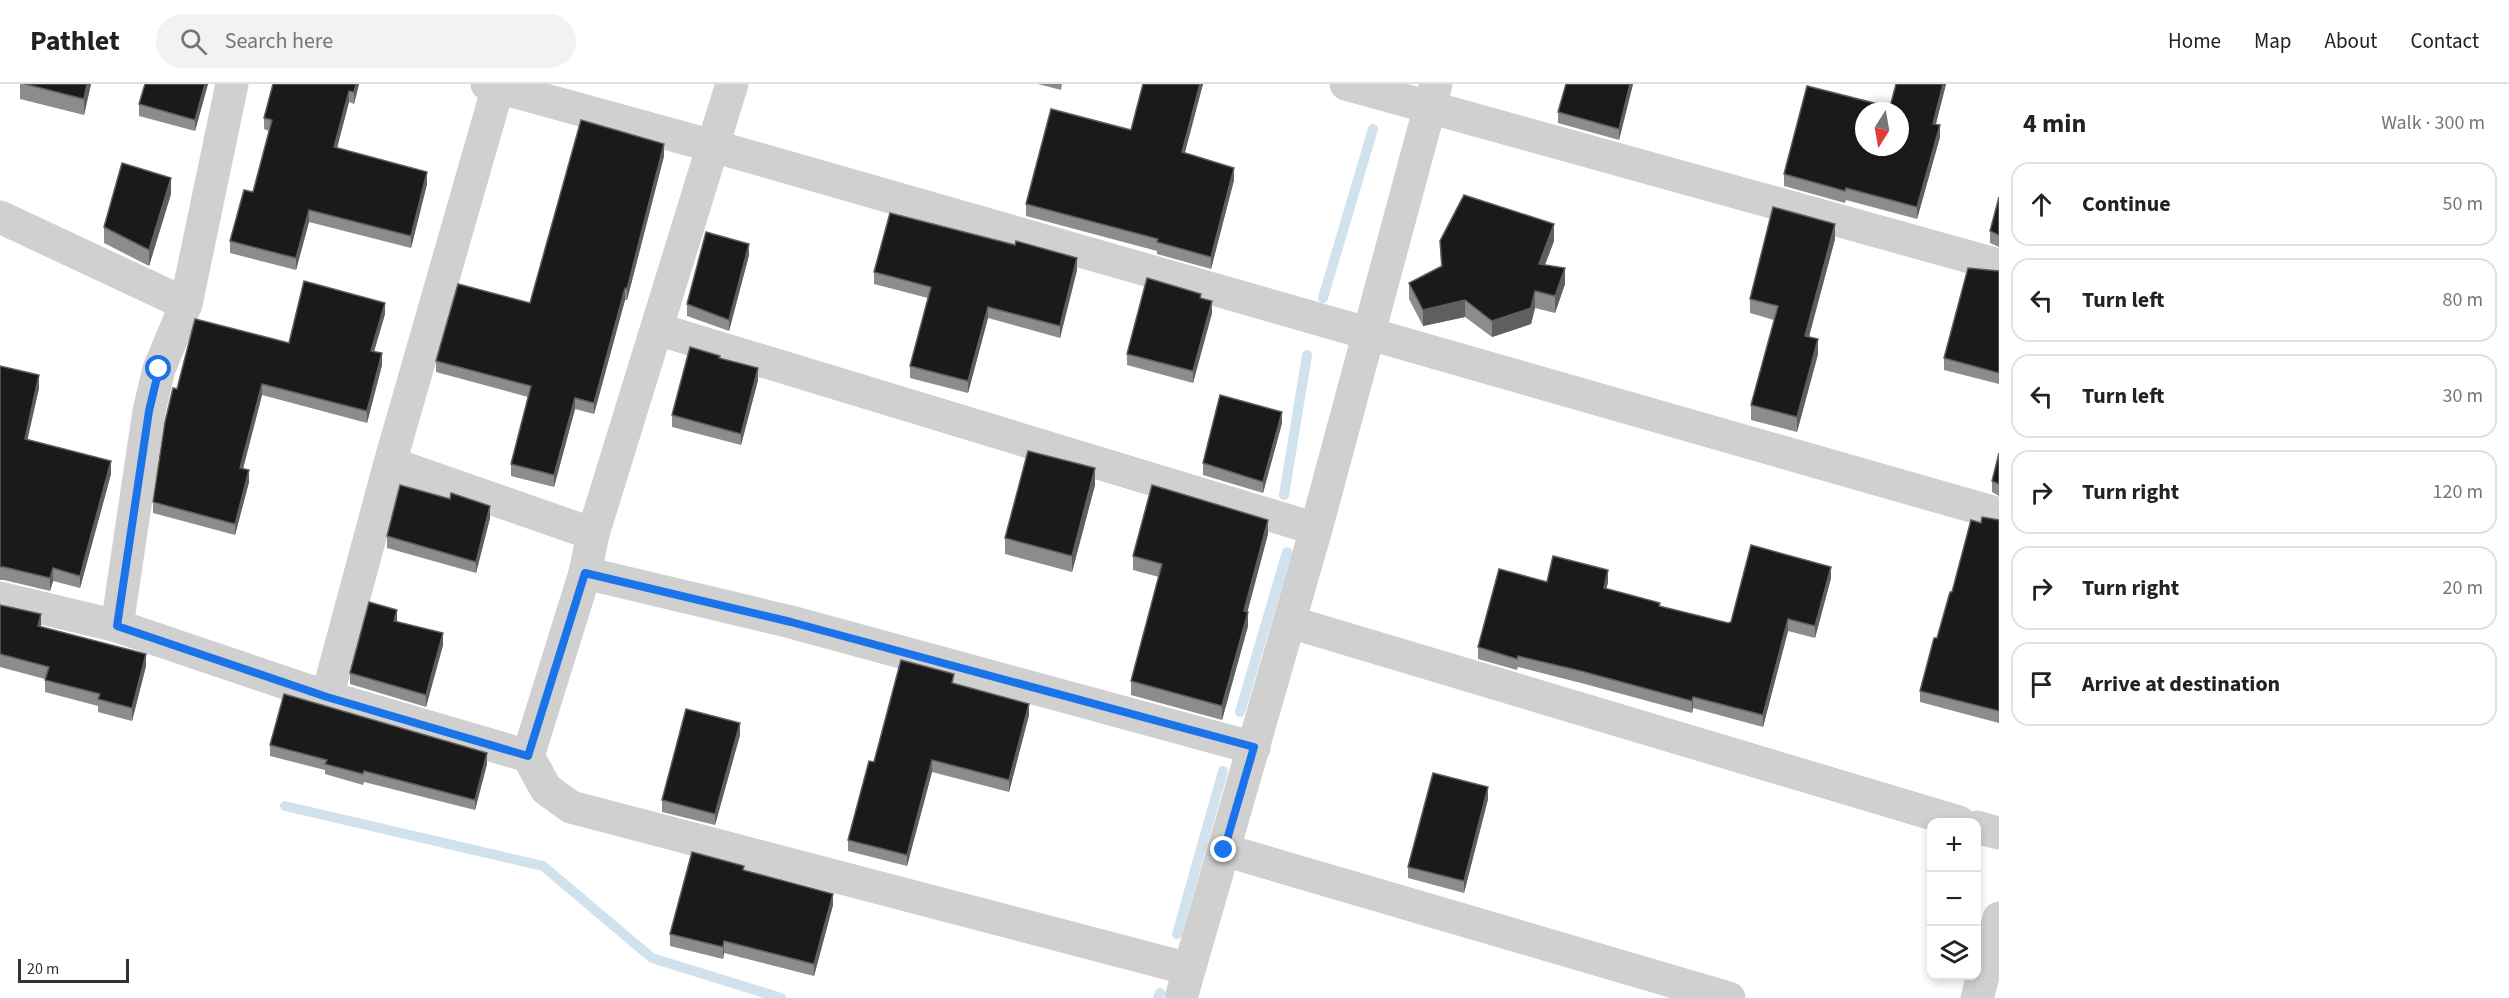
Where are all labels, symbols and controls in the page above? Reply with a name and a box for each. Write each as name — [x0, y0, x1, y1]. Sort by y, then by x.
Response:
search box — [156, 14, 576, 68]
text: Pathlet — [30, 21, 120, 61]
icon: search — [177, 25, 210, 58]
text: Search here — [225, 25, 333, 57]
text: Home — [2168, 26, 2221, 56]
text: Map — [2254, 26, 2292, 56]
text: About — [2325, 26, 2377, 56]
text: Contact — [2410, 26, 2479, 56]
north arrow — [1855, 102, 1909, 156]
text: 4 min — [2023, 105, 2086, 142]
text: Walk · 300 m — [2381, 109, 2485, 137]
icon: ahead — [2025, 188, 2058, 221]
text: Continue — [2082, 188, 2171, 220]
text: 50 m — [2443, 190, 2483, 218]
icon: left — [2025, 284, 2058, 317]
text: Turn left — [2082, 284, 2164, 316]
text: 80 m — [2443, 286, 2483, 314]
route start — [145, 355, 171, 381]
icon: left — [2025, 380, 2058, 413]
text: Turn left — [2082, 380, 2164, 412]
text: 30 m — [2443, 382, 2483, 410]
icon: right — [2025, 476, 2058, 509]
text: Turn right — [2082, 476, 2179, 508]
text: 120 m — [2433, 478, 2483, 506]
icon: right — [2025, 572, 2058, 605]
text: Turn right — [2082, 572, 2179, 604]
text: 20 m — [2443, 574, 2483, 602]
icon: arrive — [2025, 668, 2058, 701]
text: Arrive at destination — [2082, 668, 2280, 700]
map controls — [1927, 818, 1981, 980]
button: + — [1927, 818, 1981, 872]
route end — [1210, 836, 1236, 862]
button: − — [1927, 872, 1981, 926]
button: layers — [1927, 926, 1981, 980]
scale bar — [18, 956, 129, 984]
text: 20 m — [27, 958, 59, 980]

